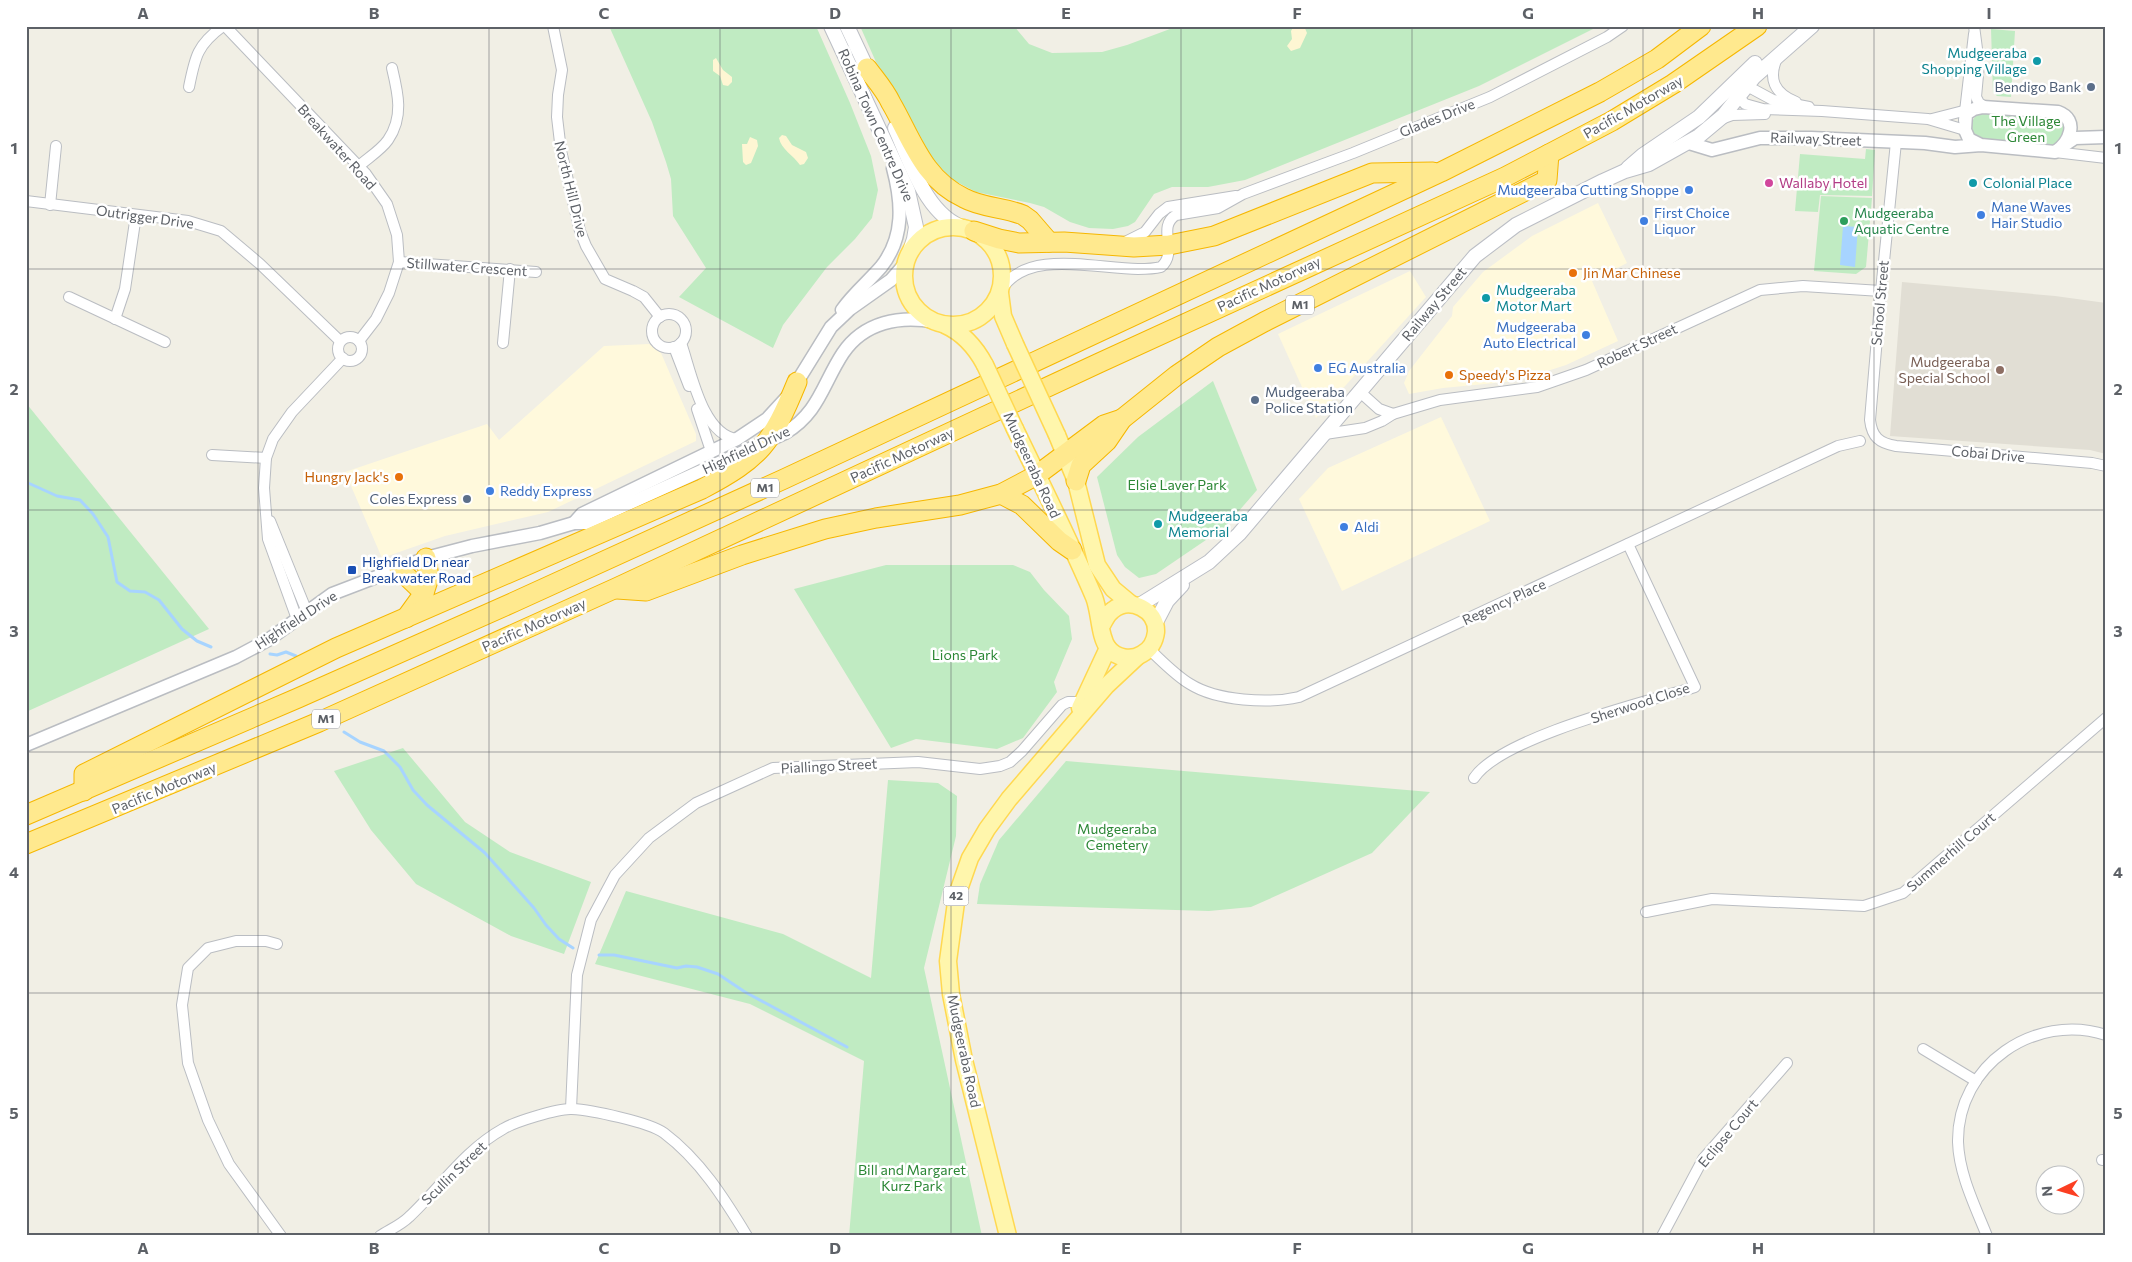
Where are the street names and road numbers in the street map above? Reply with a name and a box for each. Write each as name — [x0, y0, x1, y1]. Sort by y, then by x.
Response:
street label: Robina Town Centre Drive — [835, 46, 918, 204]
street label: Pacific Motorway — [1580, 71, 1686, 142]
street label: Glades Drive — [1397, 95, 1477, 140]
street label: Breakwater Road — [295, 100, 380, 193]
street label: Railway Street — [1770, 128, 1862, 149]
street label: North Hill Drive — [551, 139, 592, 239]
street label: Outrigger Drive — [95, 201, 195, 232]
street label: Pacific Motorway — [1214, 252, 1323, 315]
street label: Stillwater Crescent — [406, 254, 528, 279]
street label: School Street — [1867, 259, 1892, 346]
street label: Railway Street — [1398, 263, 1470, 344]
road number: M1 — [1286, 296, 1314, 314]
street label: Robert Street — [1594, 319, 1680, 372]
street label: Mudgeeraba Road — [1000, 409, 1065, 521]
street label: Highfield Drive — [699, 422, 792, 477]
street label: Pacific Motorway — [847, 423, 956, 486]
street label: Cobai Drive — [1951, 442, 2025, 465]
road number: M1 — [751, 478, 779, 498]
street label: Regency Place — [1459, 575, 1548, 628]
street label: Highfield Drive — [252, 587, 340, 652]
street label: Pacific Motorway — [479, 594, 588, 655]
street label: Sherwood Close — [1588, 679, 1691, 726]
road number: M1 — [312, 710, 340, 729]
street label: Piallingo Street — [780, 754, 878, 777]
street label: Pacific Motorway — [109, 758, 219, 817]
street label: Summerhill Court — [1903, 808, 1999, 895]
road number: 42 — [944, 886, 968, 906]
street label: Mudgeeraba Road — [944, 993, 985, 1109]
street label: Eclipse Court — [1694, 1095, 1761, 1170]
street label: Scullin Street — [418, 1137, 490, 1208]

